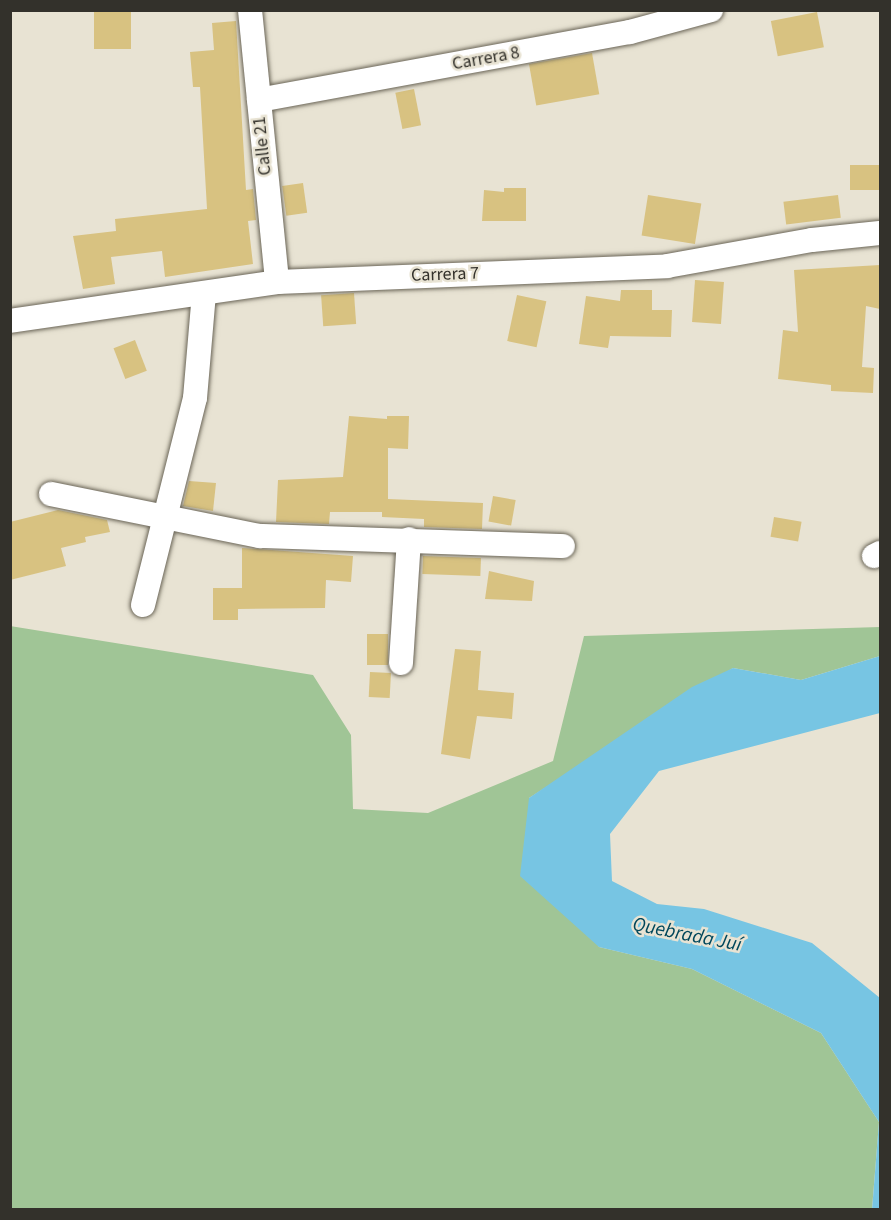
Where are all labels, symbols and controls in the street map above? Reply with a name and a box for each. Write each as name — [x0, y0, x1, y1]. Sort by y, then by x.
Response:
street label: Carrera 8 — [451, 42, 521, 76]
street label: Calle 21 — [249, 116, 277, 176]
street label: Carrera 7 — [411, 263, 479, 287]
water label: Quebrada Juí — [630, 913, 744, 957]

